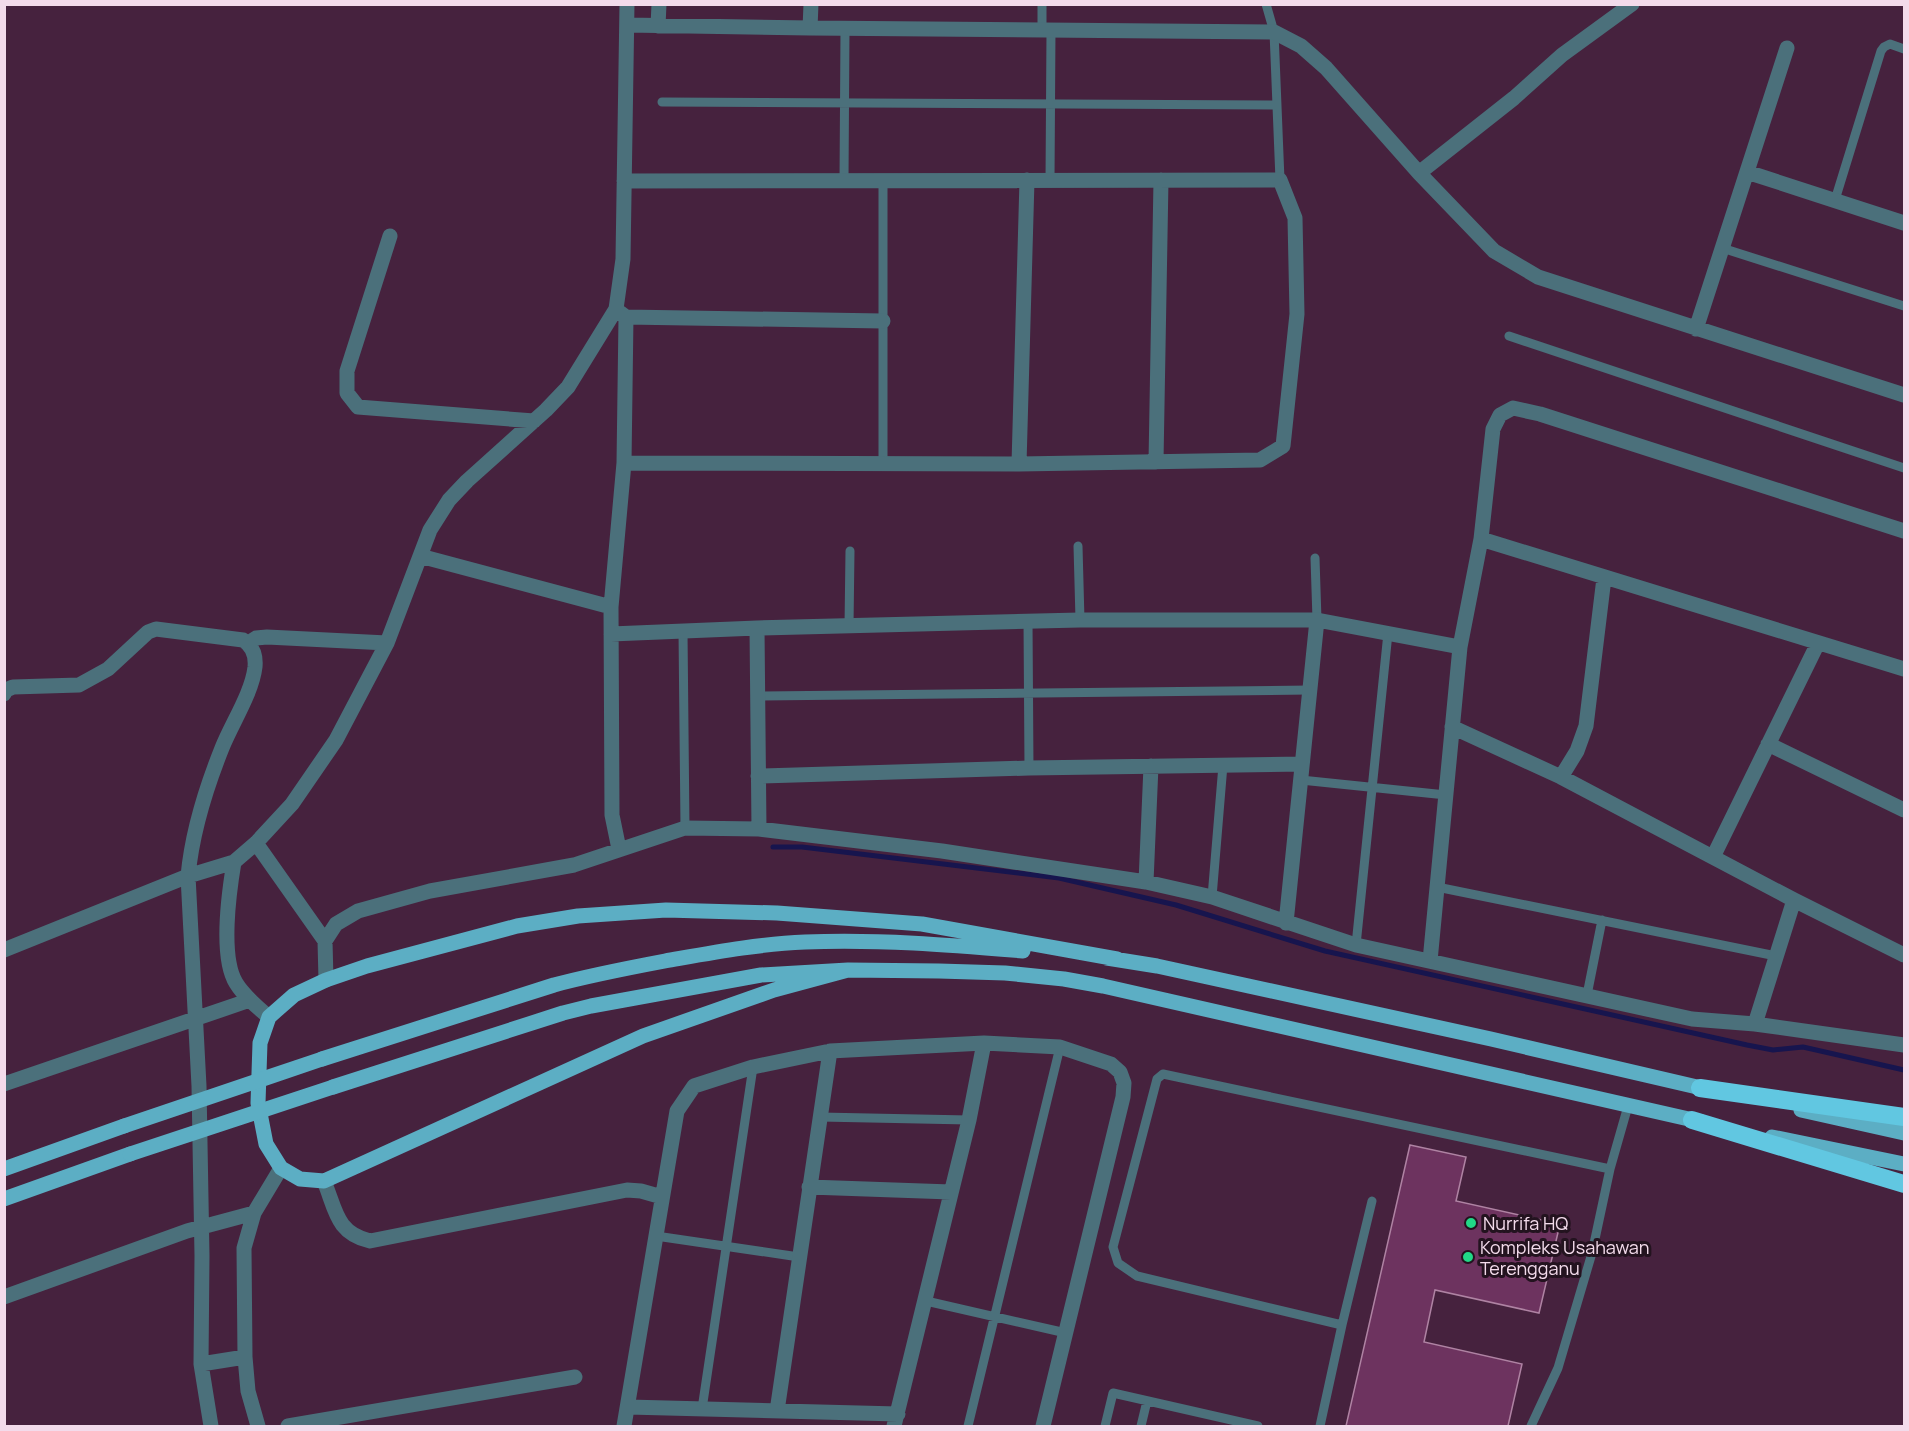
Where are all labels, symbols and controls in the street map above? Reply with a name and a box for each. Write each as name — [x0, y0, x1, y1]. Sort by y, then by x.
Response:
place label: Nurrifa HQ — [1483, 1211, 1568, 1235]
marker: Nurrifa HQ — [1464, 1216, 1478, 1230]
place label: Kompleks Usahawan Terengganu — [1480, 1235, 1649, 1280]
marker: Kompleks Usahawan Terengganu — [1461, 1250, 1475, 1264]

